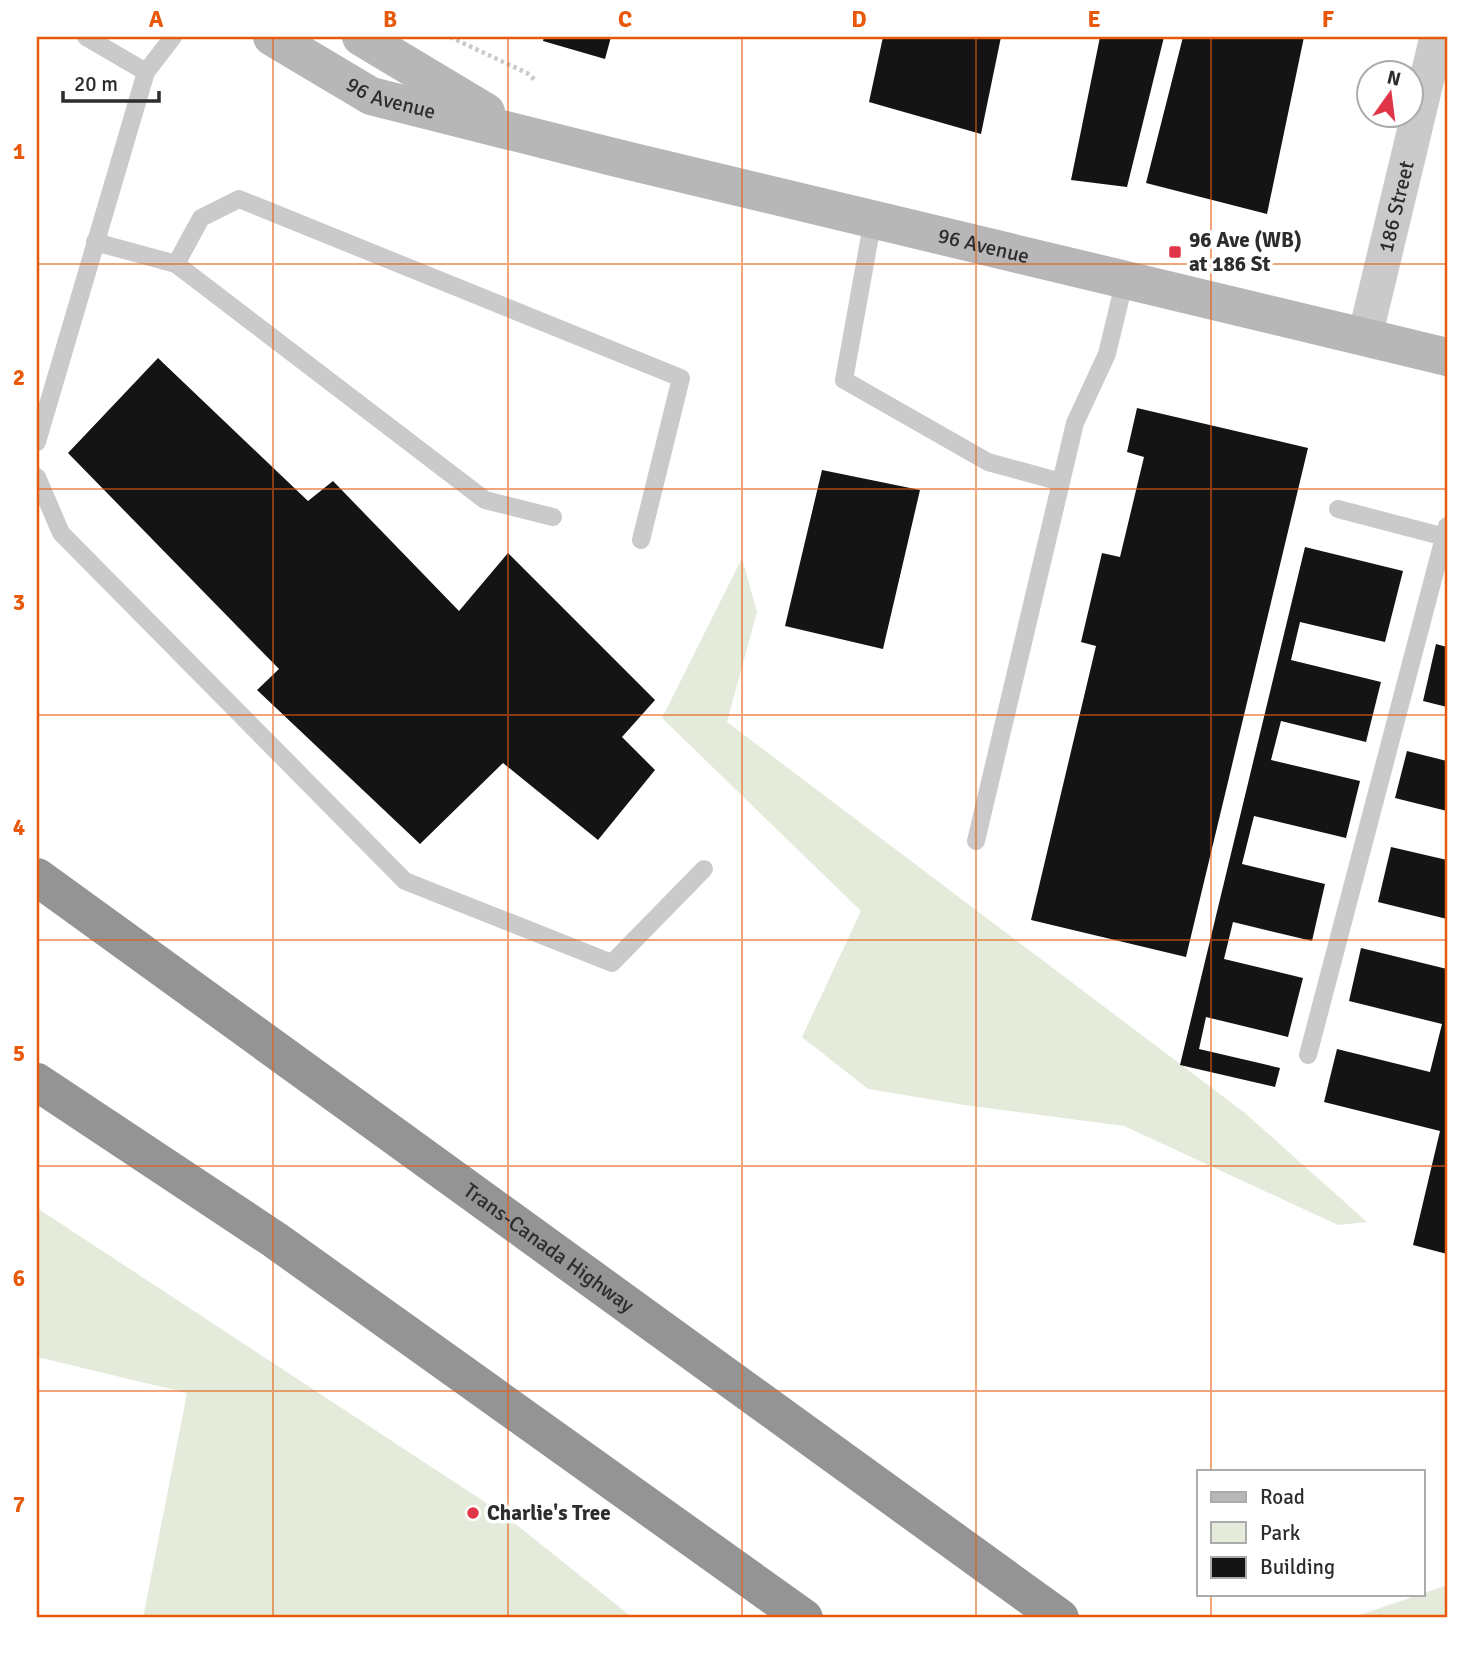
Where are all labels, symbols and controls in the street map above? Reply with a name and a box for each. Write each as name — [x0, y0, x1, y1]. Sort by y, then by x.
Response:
text: A — [149, 5, 164, 34]
text: B — [383, 5, 397, 34]
text: C — [618, 5, 632, 34]
text: D — [851, 5, 867, 34]
text: E — [1087, 5, 1101, 34]
text: F — [1322, 5, 1334, 34]
scale bar — [63, 60, 159, 104]
north arrow — [1354, 60, 1424, 130]
text: N — [1385, 65, 1403, 92]
text: 20 m — [74, 71, 118, 97]
street label: 96 Avenue — [341, 71, 438, 125]
text: 1 — [13, 137, 25, 166]
street label: 186 Street — [1373, 158, 1420, 255]
street label: 96 Avenue — [935, 222, 1032, 269]
place label: 96 Ave (WB) at 186 St — [1189, 227, 1302, 277]
marker: 96 Ave (WB) at 186 St — [1167, 244, 1183, 260]
text: 2 — [13, 363, 25, 392]
text: 3 — [13, 588, 25, 617]
text: 4 — [13, 813, 25, 842]
text: 5 — [13, 1039, 25, 1068]
street label: Trans-Canada Highway — [458, 1177, 639, 1318]
text: 6 — [13, 1264, 25, 1293]
legend — [1197, 1470, 1424, 1596]
text: Road — [1260, 1484, 1305, 1510]
text: 7 — [13, 1490, 25, 1519]
place label: Charlie's Tree — [487, 1500, 611, 1526]
marker: Charlie's Tree — [465, 1505, 481, 1521]
text: Park — [1260, 1520, 1301, 1546]
text: Building — [1260, 1554, 1335, 1580]

